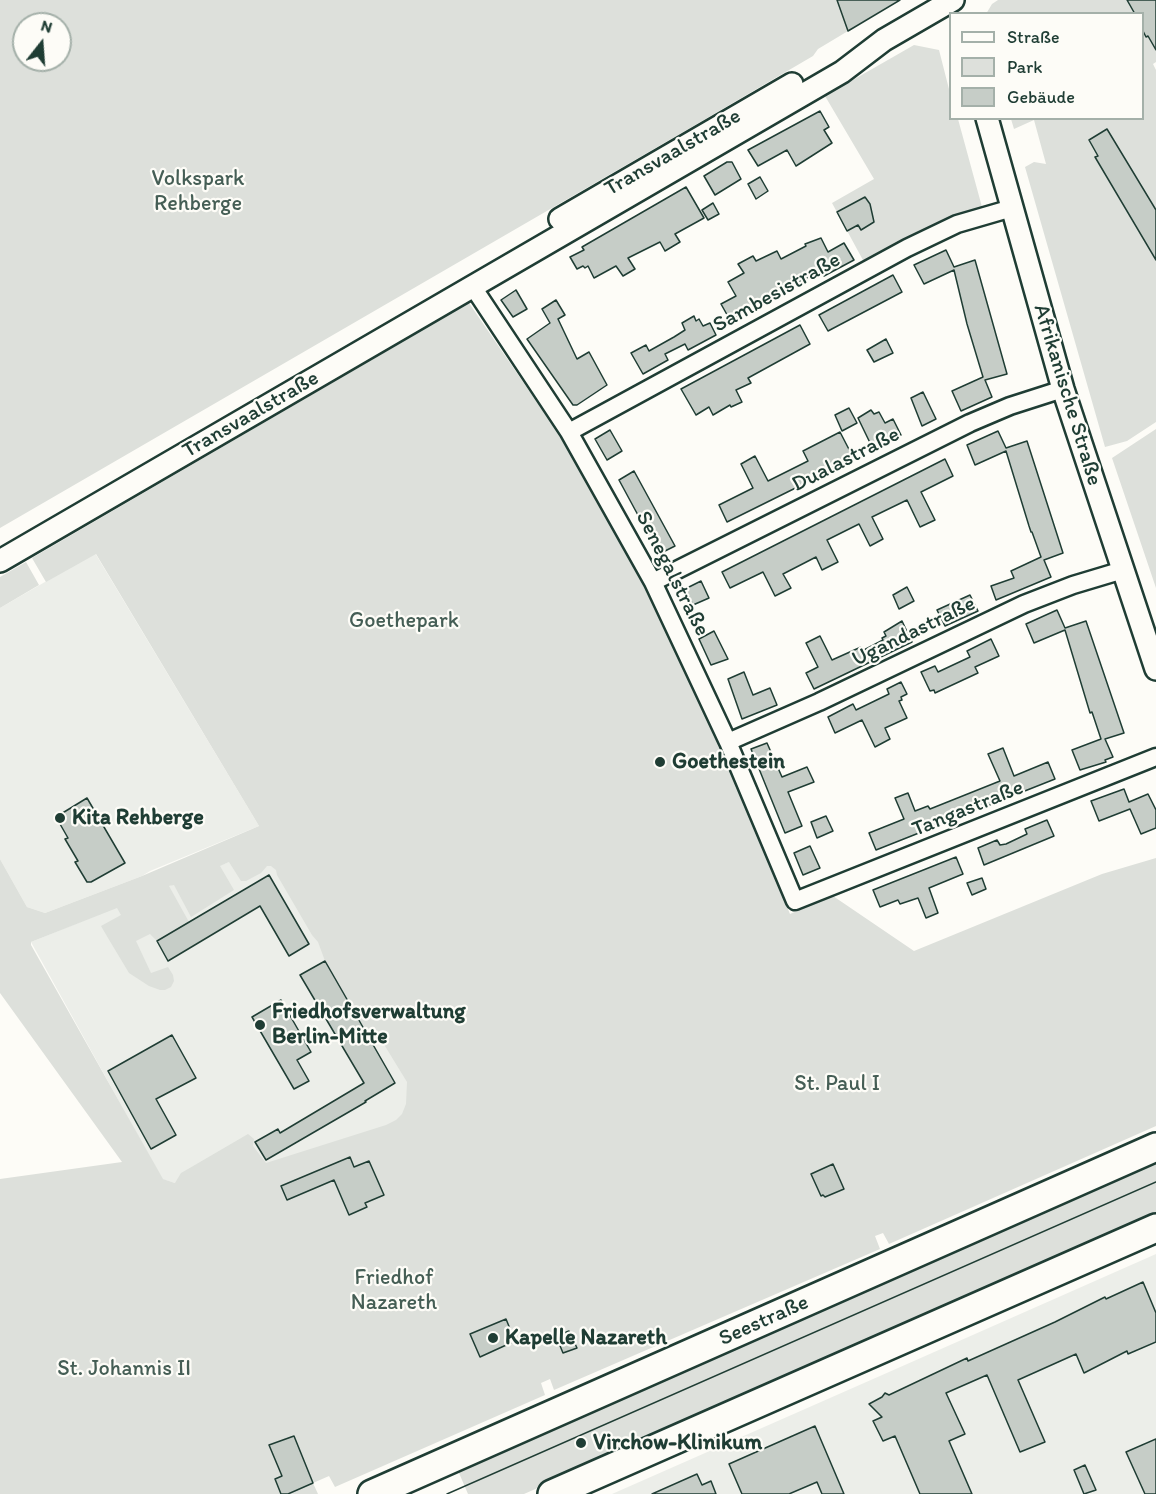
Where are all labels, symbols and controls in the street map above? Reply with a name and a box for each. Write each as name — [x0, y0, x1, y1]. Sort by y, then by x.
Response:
north arrow — [12, 12, 72, 72]
legend — [949, 12, 1144, 120]
text: N — [39, 16, 55, 37]
text: Straße — [1007, 26, 1060, 48]
text: Park — [1007, 56, 1042, 78]
text: Gebäude — [1007, 86, 1075, 108]
street label: Transvaalstraße — [600, 103, 746, 203]
park label: Volkspark Rehberge — [152, 166, 244, 218]
street label: Sambesistraße — [709, 247, 845, 339]
street label: Afrikanische Straße — [1027, 301, 1107, 489]
street label: Transvaalstraße — [178, 365, 324, 465]
street label: Dualastraße — [788, 422, 904, 498]
street label: Senegalstraße — [629, 507, 715, 641]
street label: Ugandastraße — [848, 591, 980, 673]
park label: Goethepark — [349, 608, 459, 634]
place label: Goethestein — [672, 749, 785, 775]
marker: Goethestein — [653, 755, 667, 769]
street label: Tangastraße — [908, 775, 1028, 843]
place label: Kita Rehberge — [72, 805, 204, 831]
marker: Kita Rehberge — [53, 811, 67, 825]
place label: Friedhofsverwaltung Berlin-Mitte — [272, 999, 466, 1050]
marker: Friedhofsverwaltung Berlin-Mitte — [253, 1018, 267, 1032]
park label: St. Paul I — [794, 1071, 880, 1097]
park label: Friedhof Nazareth — [351, 1265, 437, 1316]
street label: Seestraße — [715, 1290, 813, 1352]
place label: Kapelle Nazareth — [505, 1325, 667, 1351]
marker: Kapelle Nazareth — [486, 1331, 500, 1345]
park label: St. Johannis II — [57, 1356, 191, 1382]
place label: Virchow-Klinikum — [593, 1430, 762, 1456]
marker: Virchow-Klinikum — [574, 1436, 588, 1450]

